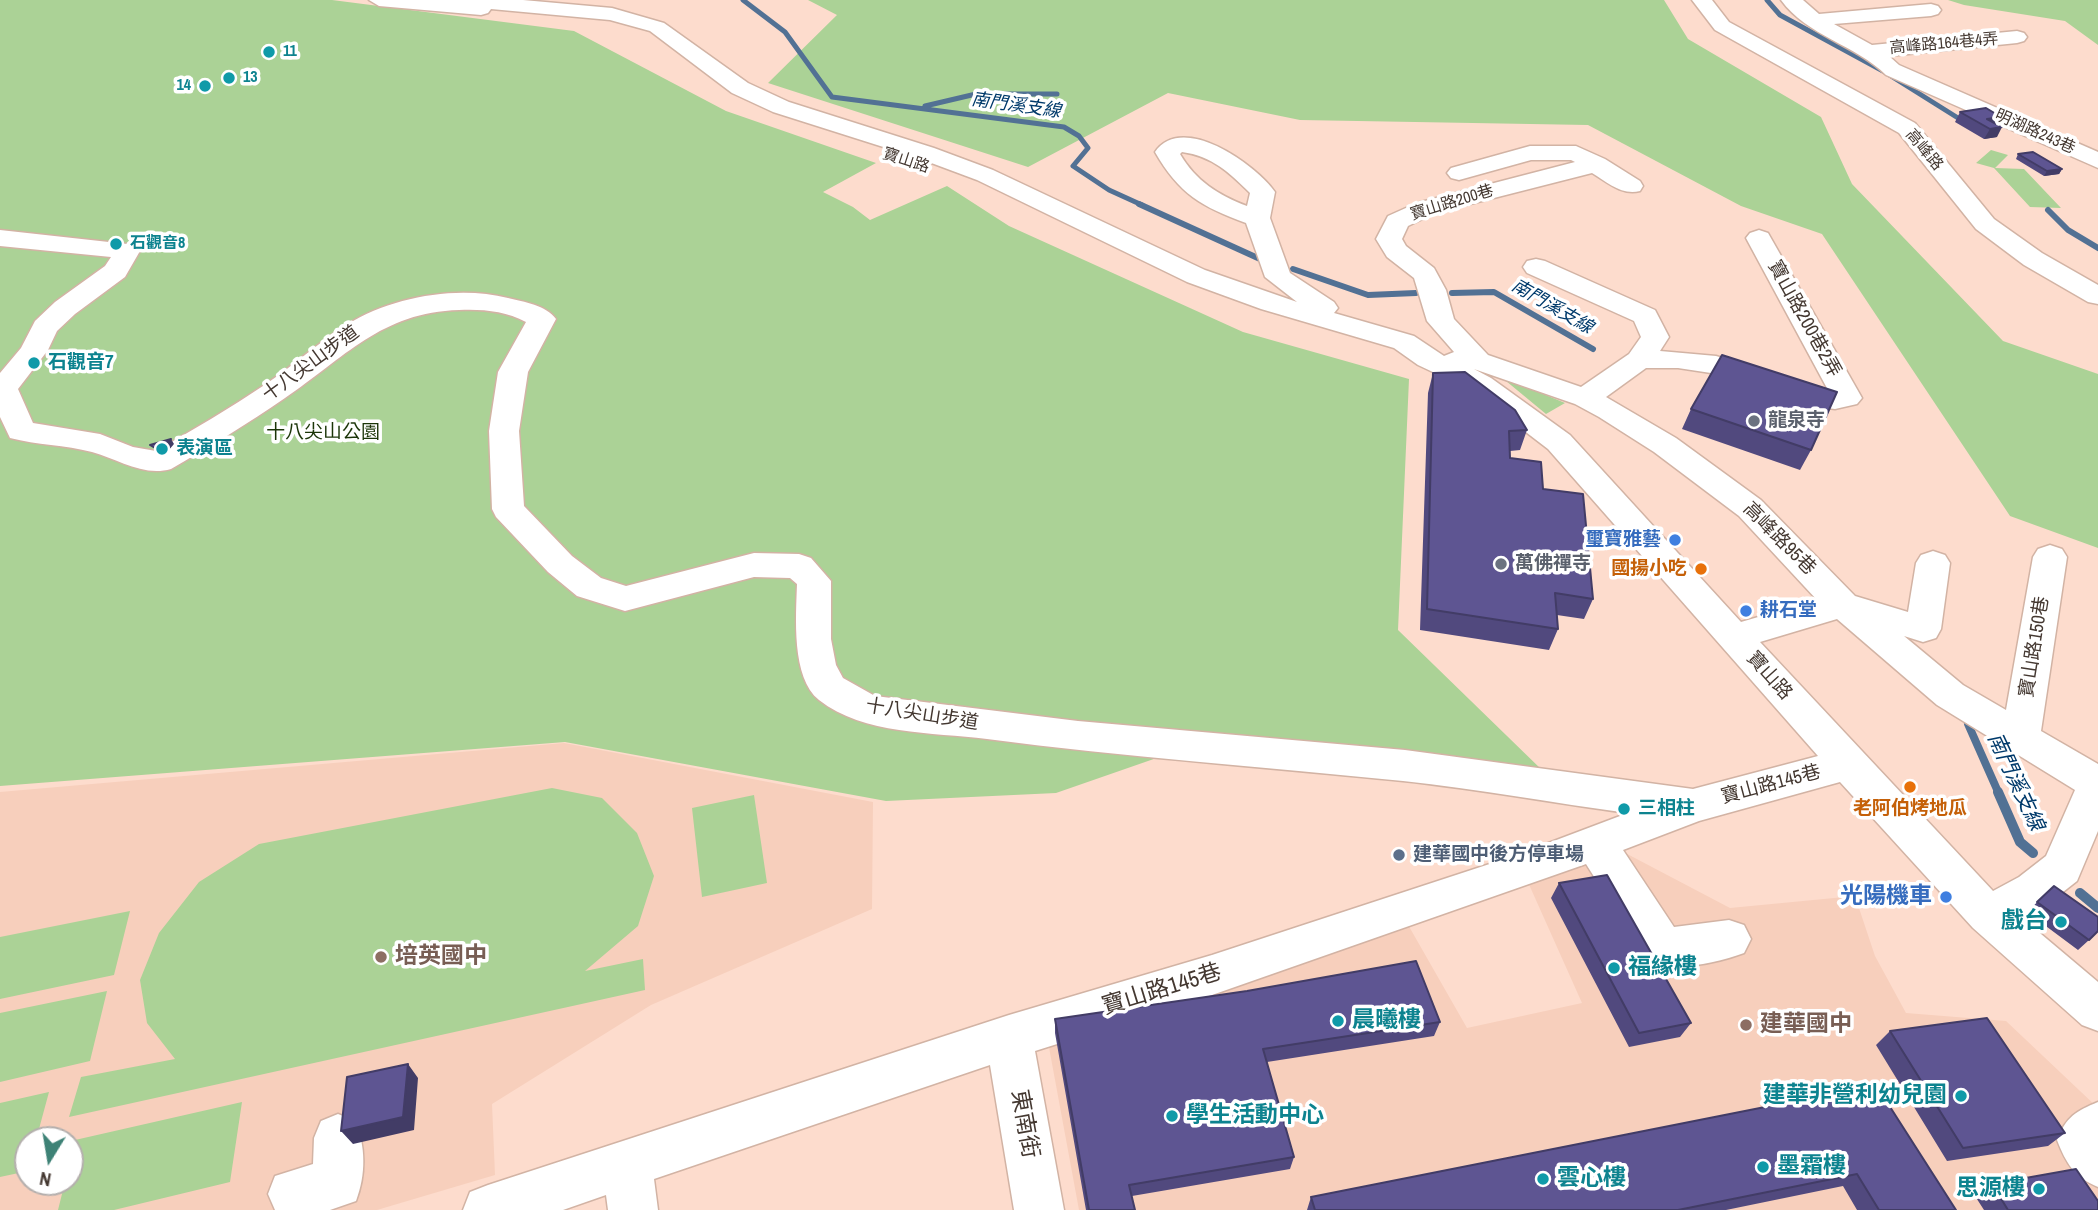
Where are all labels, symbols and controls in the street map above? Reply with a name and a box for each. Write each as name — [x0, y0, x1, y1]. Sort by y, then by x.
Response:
street label: 高峰路164巷4弄 — [1889, 30, 1999, 58]
place label: 11 — [283, 42, 297, 62]
marker: 11 — [261, 44, 277, 60]
place label: 13 — [243, 68, 258, 88]
marker: 13 — [221, 70, 237, 86]
place label: 14 — [176, 76, 191, 96]
marker: 14 — [197, 78, 213, 94]
water label: 南門溪支線 — [970, 89, 1062, 123]
street label: 明湖路243巷 — [1992, 106, 2078, 158]
street label: 高峰路 — [1901, 125, 1947, 175]
street label: 寶山路 — [880, 144, 932, 178]
street label: 寶山路200巷 — [1408, 181, 1496, 225]
place label: 石觀音8 — [130, 234, 185, 254]
marker: 石觀音8 — [108, 236, 124, 252]
street label: 寶山路200巷2弄 — [1763, 257, 1845, 381]
water label: 南門溪支線 — [1508, 275, 1596, 339]
street label: 十八尖山步道 — [258, 321, 364, 407]
place label: 石觀音7 — [48, 352, 114, 374]
marker: 石觀音7 — [26, 355, 42, 371]
place label: 龍泉寺 — [1768, 410, 1825, 432]
marker: 龍泉寺 — [1746, 413, 1762, 429]
park label: 十八尖山公園 — [266, 422, 380, 444]
place label: 表演區 — [176, 438, 233, 460]
marker: 表演區 — [154, 441, 170, 457]
street label: 高峰路95巷 — [1738, 498, 1820, 580]
place label: 璽寶雅藝 — [1585, 529, 1661, 551]
marker: 璽寶雅藝 — [1667, 532, 1683, 548]
place label: 萬佛禪寺 — [1515, 553, 1591, 575]
marker: 萬佛禪寺 — [1493, 556, 1509, 572]
place label: 國揚小吃 — [1611, 558, 1687, 580]
marker: 國揚小吃 — [1693, 561, 1709, 577]
street label: 寶山路150巷 — [2016, 595, 2054, 699]
place label: 耕石堂 — [1760, 600, 1817, 622]
marker: 耕石堂 — [1738, 603, 1754, 619]
street label: 寶山路 — [1741, 647, 1797, 705]
street label: 十八尖山步道 — [864, 695, 980, 735]
water label: 南門溪支線 — [1981, 729, 2049, 835]
street label: 寶山路145巷 — [1719, 761, 1823, 809]
marker: 老阿伯烤地瓜 — [1902, 779, 1918, 795]
place label: 三相柱 — [1638, 798, 1695, 820]
place label: 老阿伯烤地瓜 — [1853, 798, 1967, 820]
marker: 三相柱 — [1616, 801, 1632, 817]
place label: 建華國中後方停車場 — [1413, 844, 1584, 866]
marker: 建華國中後方停車場 — [1391, 847, 1407, 863]
place label: 光陽機車 — [1840, 883, 1932, 911]
marker: 光陽機車 — [1938, 889, 1954, 905]
place label: 戲台 — [2001, 908, 2047, 936]
marker: 戲台 — [2053, 914, 2069, 930]
place label: 培英國中 — [395, 943, 487, 971]
marker: 培英國中 — [373, 949, 389, 965]
place label: 福緣樓 — [1628, 954, 1697, 982]
street label: 寶山路145巷 — [1099, 959, 1225, 1021]
marker: 福緣樓 — [1606, 960, 1622, 976]
place label: 晨曦樓 — [1352, 1007, 1421, 1035]
place label: 建華國中 — [1760, 1011, 1852, 1039]
marker: 晨曦樓 — [1330, 1013, 1346, 1029]
marker: 建華國中 — [1738, 1017, 1754, 1033]
place label: 建華非營利幼兒園 — [1763, 1082, 1947, 1110]
street label: 東南街 — [1004, 1088, 1044, 1160]
marker: 建華非營利幼兒園 — [1953, 1088, 1969, 1104]
place label: 學生活動中心 — [1186, 1102, 1324, 1130]
marker: 學生活動中心 — [1164, 1108, 1180, 1124]
north arrow — [14, 1126, 84, 1196]
place label: 墨霜樓 — [1777, 1153, 1846, 1181]
marker: 墨霜樓 — [1755, 1159, 1771, 1175]
place label: 雲心樓 — [1557, 1165, 1626, 1193]
text: N — [37, 1166, 53, 1193]
marker: 雲心樓 — [1535, 1171, 1551, 1187]
place label: 思源樓 — [1956, 1175, 2025, 1203]
marker: 思源樓 — [2031, 1181, 2047, 1197]

